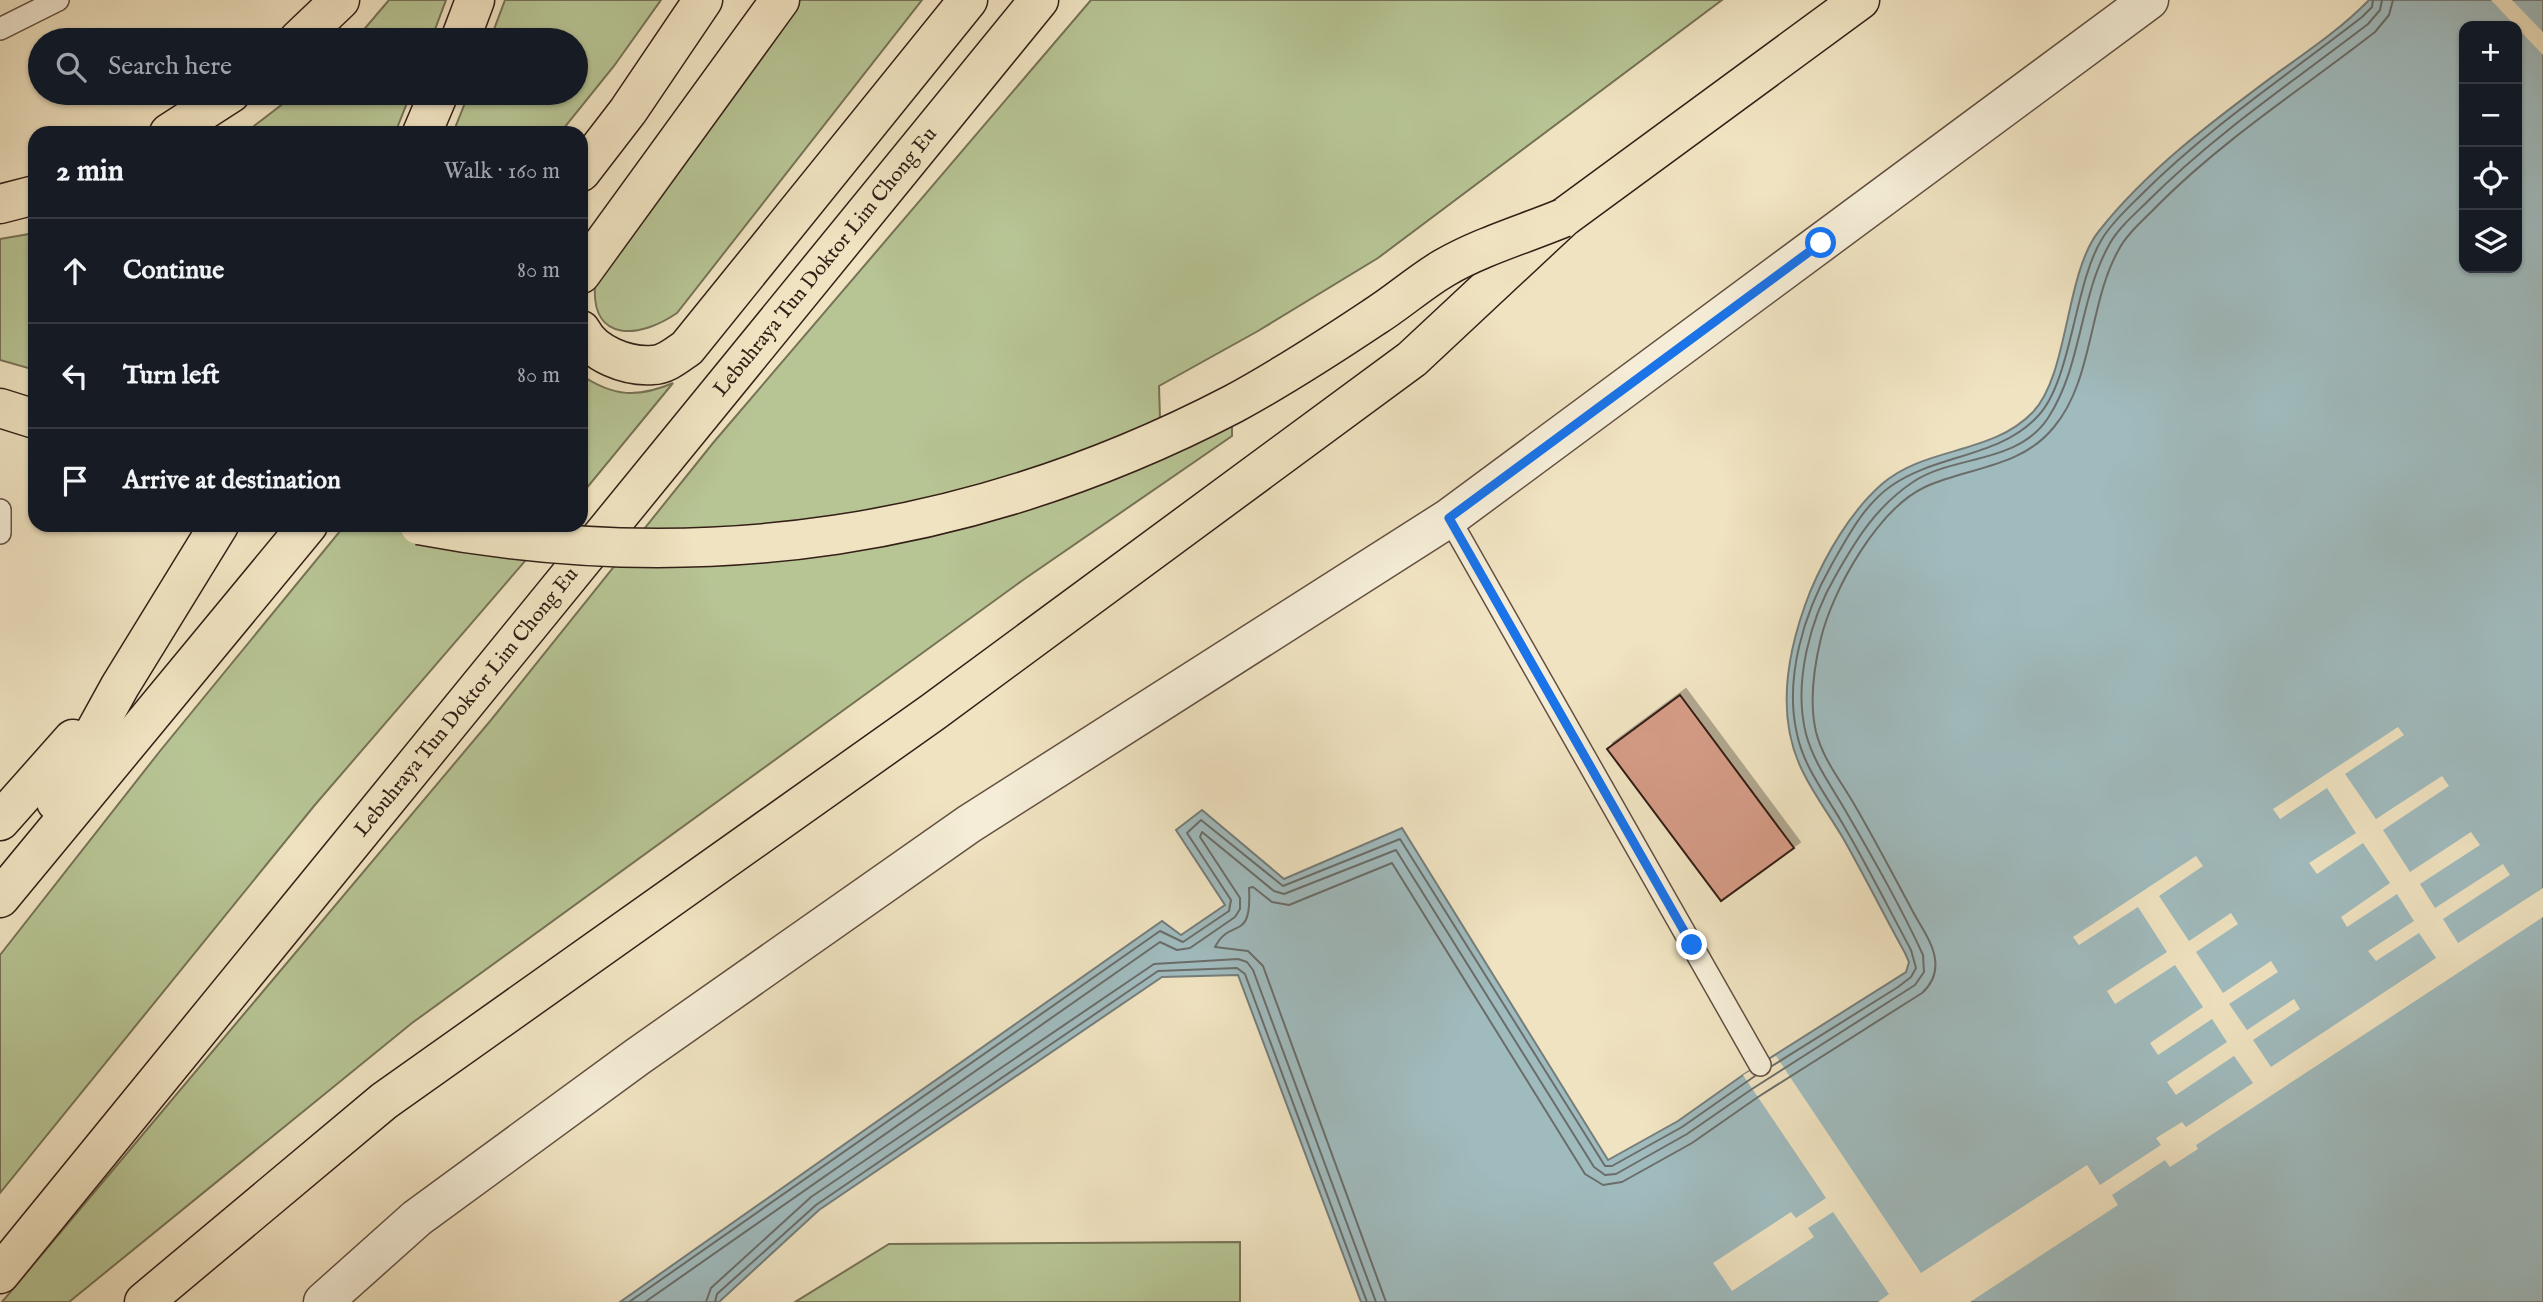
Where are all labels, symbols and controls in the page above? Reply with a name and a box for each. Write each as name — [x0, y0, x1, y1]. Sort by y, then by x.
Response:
map controls — [2459, 21, 2522, 273]
button: + — [2459, 21, 2522, 84]
search box — [28, 28, 588, 105]
icon: search — [52, 48, 90, 86]
text: Search here — [108, 50, 232, 83]
button: − — [2459, 84, 2522, 147]
street label: Lebuhraya Tun Doktor Lim Chong Eu — [707, 122, 943, 402]
button: locate — [2459, 147, 2522, 210]
text: 2 min — [56, 153, 124, 191]
text: Walk · 160 m — [443, 157, 560, 186]
button: layers — [2459, 210, 2522, 273]
route start — [1805, 227, 1836, 258]
icon: ahead — [56, 252, 94, 290]
text: Continue — [123, 254, 224, 287]
text: 80 m — [517, 256, 560, 285]
icon: left — [56, 357, 94, 395]
text: Turn left — [123, 359, 220, 392]
text: 80 m — [517, 361, 560, 390]
icon: arrive — [56, 462, 94, 500]
text: Arrive at destination — [123, 464, 341, 497]
street label: Lebuhraya Tun Doktor Lim Chong Eu — [349, 562, 584, 842]
route end — [1676, 929, 1707, 960]

